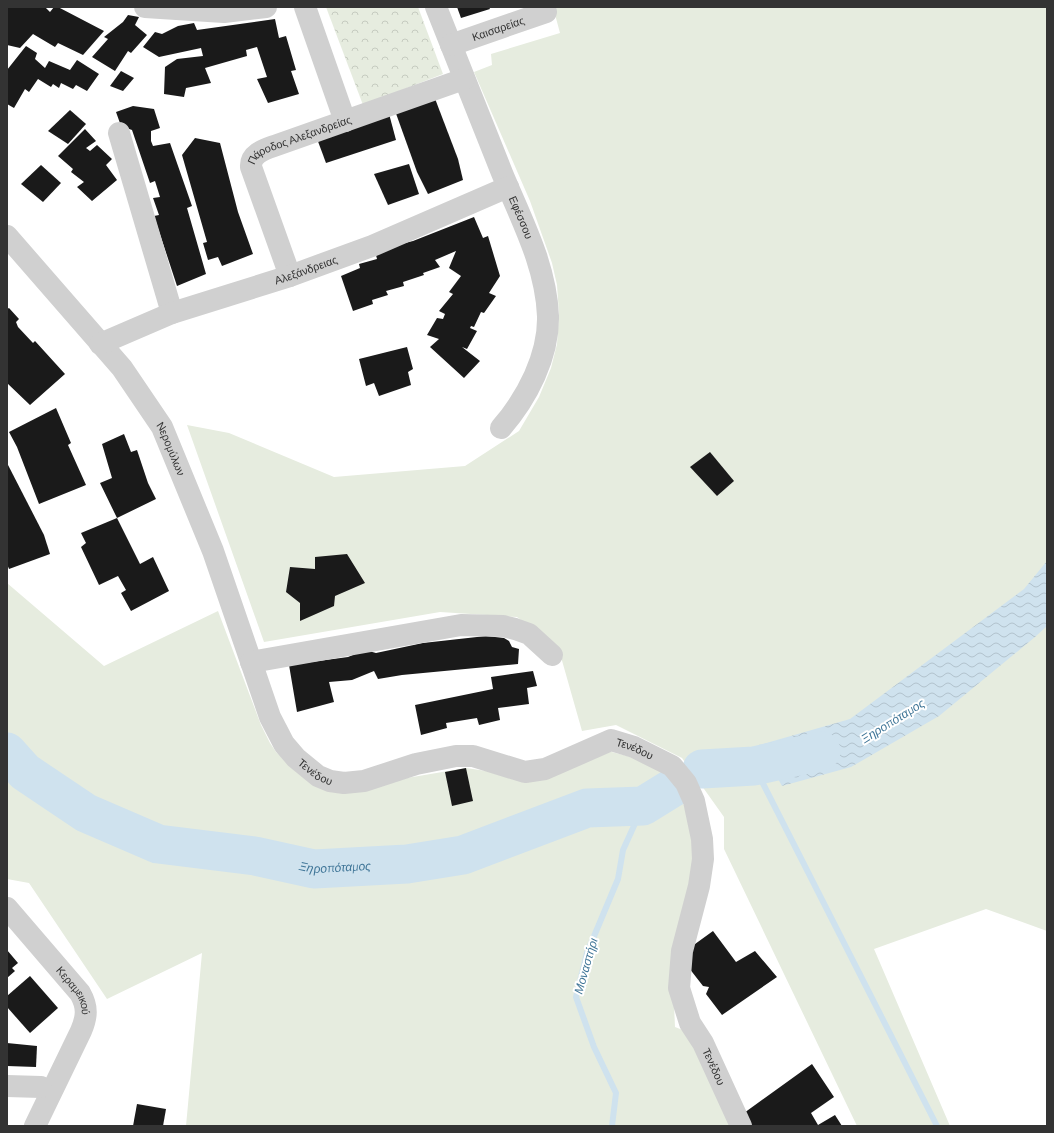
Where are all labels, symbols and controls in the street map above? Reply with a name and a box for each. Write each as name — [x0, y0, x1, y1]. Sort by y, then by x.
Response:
street label: Καισαρείας — [470, 13, 526, 43]
street label: Πάροδος Αλεξανδρείας — [244, 112, 353, 166]
street label: Εφέσσου — [507, 194, 536, 240]
street label: Αλεξάνδρειας — [273, 252, 339, 286]
street label: Νερομύλων — [154, 419, 188, 478]
water label: Ξηροπόταμος — [857, 695, 927, 747]
street label: Τενέδου — [615, 735, 656, 762]
street label: Τενέδου — [296, 756, 335, 787]
water label: Ξηροπόταμος — [297, 858, 372, 876]
water label: Μοναστήρι — [570, 936, 601, 996]
street label: Κεραμεικού — [54, 963, 93, 1015]
street label: Τενέδου — [700, 1046, 728, 1087]

